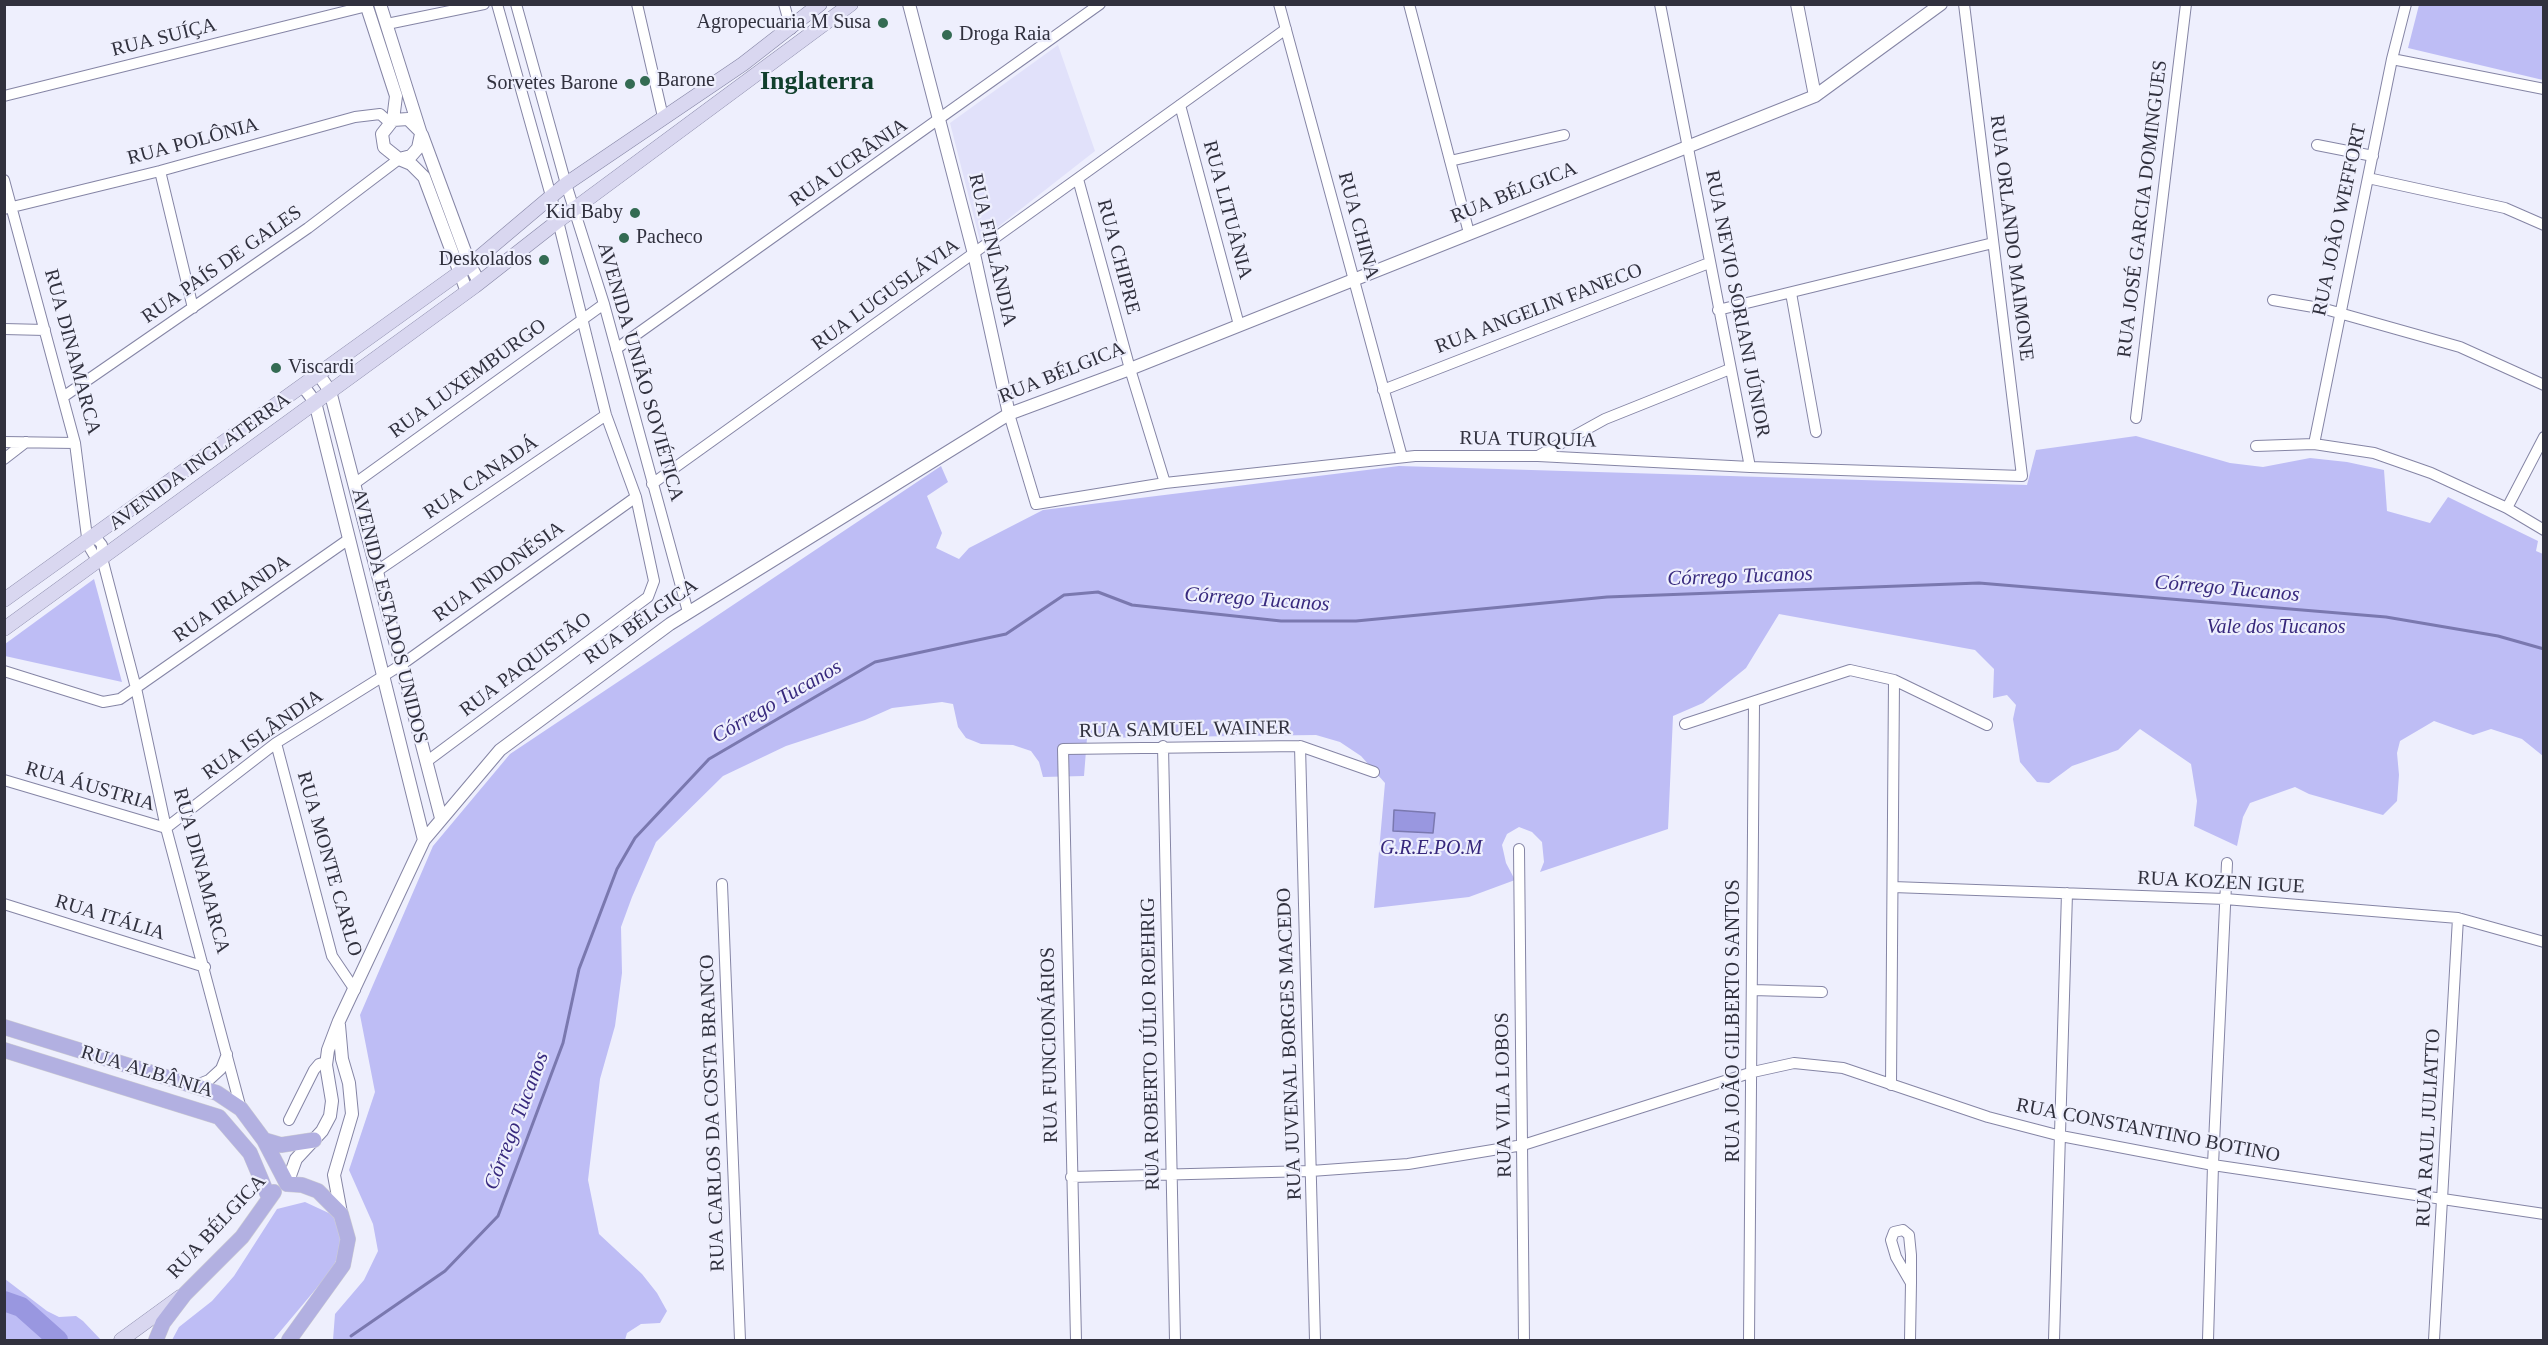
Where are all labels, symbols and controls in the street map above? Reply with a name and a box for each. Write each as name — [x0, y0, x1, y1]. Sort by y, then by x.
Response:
place label: Agropecuaria M Susa — [697, 11, 871, 35]
street label: RUA SUÍÇA — [109, 13, 219, 63]
marker: Agropecuaria M Susa — [876, 16, 890, 30]
place label: Droga Raia — [959, 23, 1051, 47]
marker: Droga Raia — [940, 28, 954, 42]
street label: RUA JOSÉ GARCIA DOMINGUES — [2113, 59, 2173, 359]
district label: Inglaterra — [760, 66, 874, 98]
place label: Barone — [657, 69, 715, 93]
place label: Sorvetes Barone — [486, 72, 618, 96]
marker: Barone — [638, 74, 652, 88]
marker: Sorvetes Barone — [623, 77, 637, 91]
street label: RUA POLÔNIA — [125, 113, 261, 171]
street label: RUA UCRÂNIA — [785, 113, 913, 213]
street label: RUA ORLANDO MAIMONE — [1984, 114, 2038, 362]
street label: RUA JOÃO WEFFORT — [2308, 122, 2372, 318]
street label: RUA LITUÂNIA — [1197, 138, 1257, 282]
street label: RUA BÉLGICA — [1447, 157, 1581, 229]
street label: RUA NEVIO SORIANI JÚNIOR — [1699, 168, 1775, 440]
street label: RUA CHINA — [1332, 169, 1384, 283]
street label: RUA FINLÂNDIA — [963, 171, 1021, 329]
street label: RUA CHIPRE — [1091, 197, 1145, 317]
street label: RUA PAÍS DE GALES — [137, 201, 307, 329]
place label: Kid Baby — [546, 201, 623, 225]
marker: Kid Baby — [628, 206, 642, 220]
place label: Pacheco — [636, 226, 703, 250]
marker: Pacheco — [617, 231, 631, 245]
street label: RUA LUGUSLÁVIA — [808, 234, 964, 356]
street label: AVENIDA UNIÃO SOVIÉTICA — [591, 240, 689, 504]
place label: Deskolados — [439, 248, 532, 272]
marker: Deskolados — [537, 253, 551, 267]
street label: RUA ANGELIN FANECO — [1432, 258, 1646, 360]
street label: RUA DINAMARCA — [38, 267, 106, 437]
street label: RUA LUXEMBURGO — [385, 314, 551, 444]
street label: RUA BÉLGICA — [995, 337, 1129, 409]
place label: Viscardi — [288, 356, 355, 380]
marker: Viscardi — [269, 361, 283, 375]
street label: AVENIDA INGLATERRA — [104, 388, 296, 536]
street label: RUA TURQUIA — [1459, 427, 1597, 453]
street label: RUA CANADÁ — [419, 431, 543, 525]
street label: AVENIDA ESTADOS UNIDOS — [346, 486, 432, 746]
street label: RUA INDONÉSIA — [429, 516, 569, 628]
street label: RUA IRLANDA — [169, 550, 295, 648]
water label: Córrego Tucanos — [1667, 562, 1813, 592]
water label: Córrego Tucanos — [2153, 570, 2301, 608]
street label: RUA BÉLGICA — [579, 574, 703, 670]
water label: Córrego Tucanos — [1183, 582, 1331, 618]
street label: RUA PAQUISTÃO — [455, 608, 597, 722]
park label: Vale dos Tucanos — [2207, 616, 2345, 640]
water label: Córrego Tucanos — [708, 655, 846, 749]
street label: RUA ISLÂNDIA — [198, 685, 328, 785]
street label: RUA SAMUEL WAINER — [1079, 716, 1291, 744]
street label: RUA ÁUSTRIA — [22, 757, 158, 817]
street label: RUA MONTE CARLO — [291, 769, 367, 959]
street label: RUA DINAMARCA — [167, 786, 235, 956]
park label: G.R.E.PO.M — [1380, 837, 1482, 861]
street label: RUA KOZEN IGUE — [2137, 867, 2305, 899]
street label: RUA JOÃO GILBERTO SANTOS — [1722, 879, 1746, 1163]
street label: RUA JUVENAL BORGES MACEDO — [1273, 887, 1307, 1201]
street label: RUA ITÁLIA — [52, 890, 168, 946]
street label: RUA ROBERTO JÚLIO ROEHRIG — [1136, 897, 1166, 1191]
street label: RUA FUNCIONÁRIOS — [1036, 947, 1064, 1143]
street label: RUA CARLOS DA COSTA BRANCO — [695, 954, 731, 1272]
street label: RUA VILA LOBOS — [1491, 1012, 1517, 1178]
street label: RUA RAUL JULIATTO — [2412, 1028, 2446, 1228]
street label: RUA ALBÂNIA — [78, 1040, 216, 1104]
water label: Córrego Tucanos — [479, 1048, 555, 1194]
street label: RUA CONSTANTINO BOTINO — [2014, 1094, 2282, 1168]
street label: RUA BÉLGICA — [163, 1170, 271, 1284]

